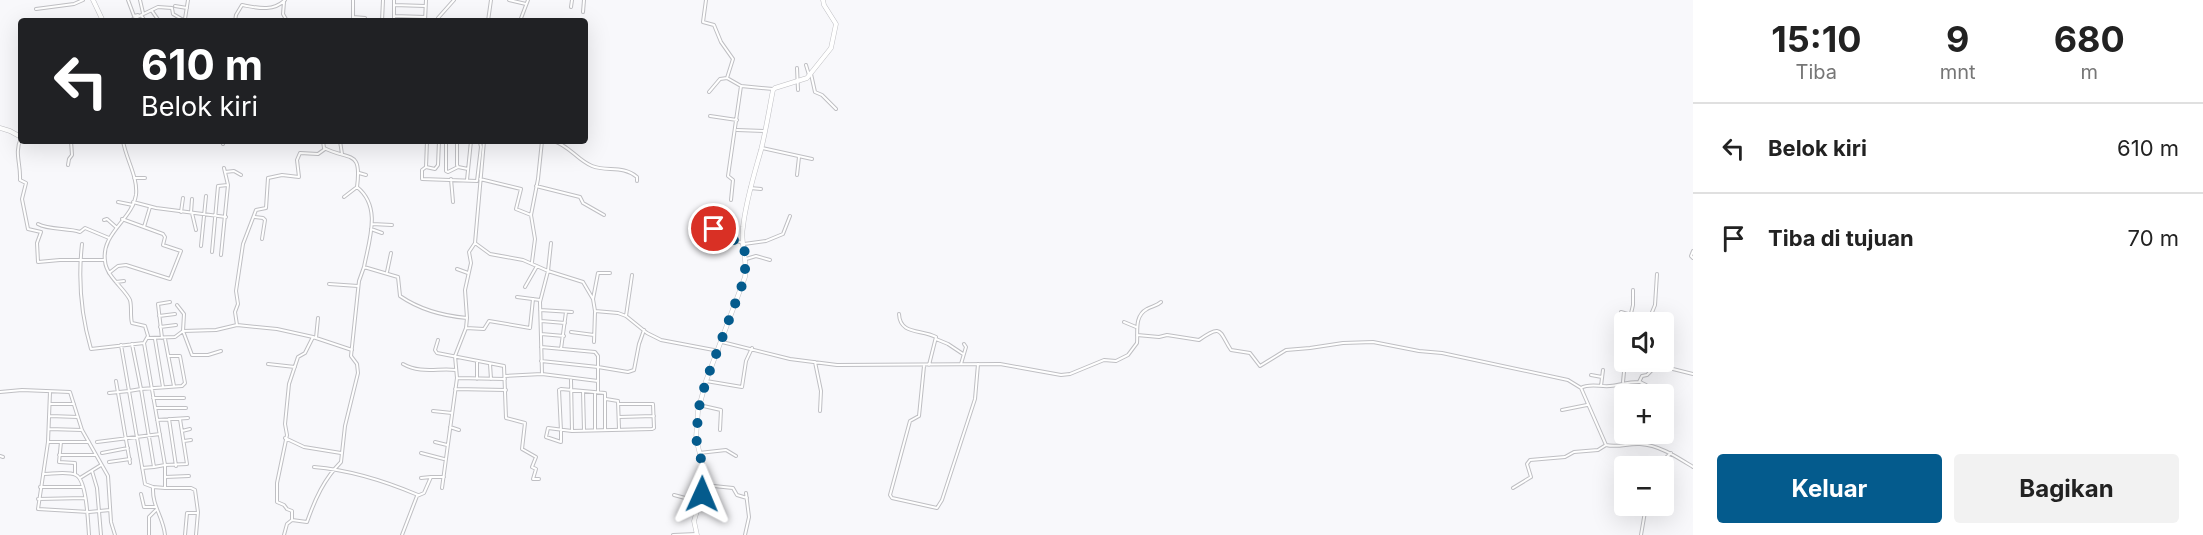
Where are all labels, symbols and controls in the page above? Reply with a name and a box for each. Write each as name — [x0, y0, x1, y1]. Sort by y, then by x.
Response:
text: 15:10 — [1771, 17, 1862, 61]
text: 9 — [1946, 17, 1969, 61]
text: 680 — [2054, 17, 2125, 61]
text: 610 m — [141, 39, 263, 90]
icon: left — [42, 42, 120, 120]
text: Tiba — [1796, 60, 1837, 84]
text: mnt — [1940, 60, 1976, 84]
text: m — [2081, 60, 2098, 84]
text: Belok kiri — [141, 90, 258, 123]
icon: left — [1717, 132, 1750, 165]
text: Belok kiri — [1768, 135, 1867, 161]
text: 610 m — [2117, 135, 2179, 161]
pin — [688, 203, 739, 254]
icon: arrive — [697, 212, 730, 245]
icon: arrive — [1717, 222, 1750, 255]
text: Tiba di tujuan — [1768, 225, 1914, 251]
text: 70 m — [2128, 225, 2179, 251]
map controls — [1614, 312, 1674, 516]
button: sound — [1614, 312, 1674, 372]
button: + — [1614, 384, 1674, 444]
button: Keluar — [1717, 454, 1942, 523]
button: Bagikan — [1954, 454, 2179, 523]
button: − — [1614, 456, 1674, 516]
position arrow — [670, 462, 734, 526]

